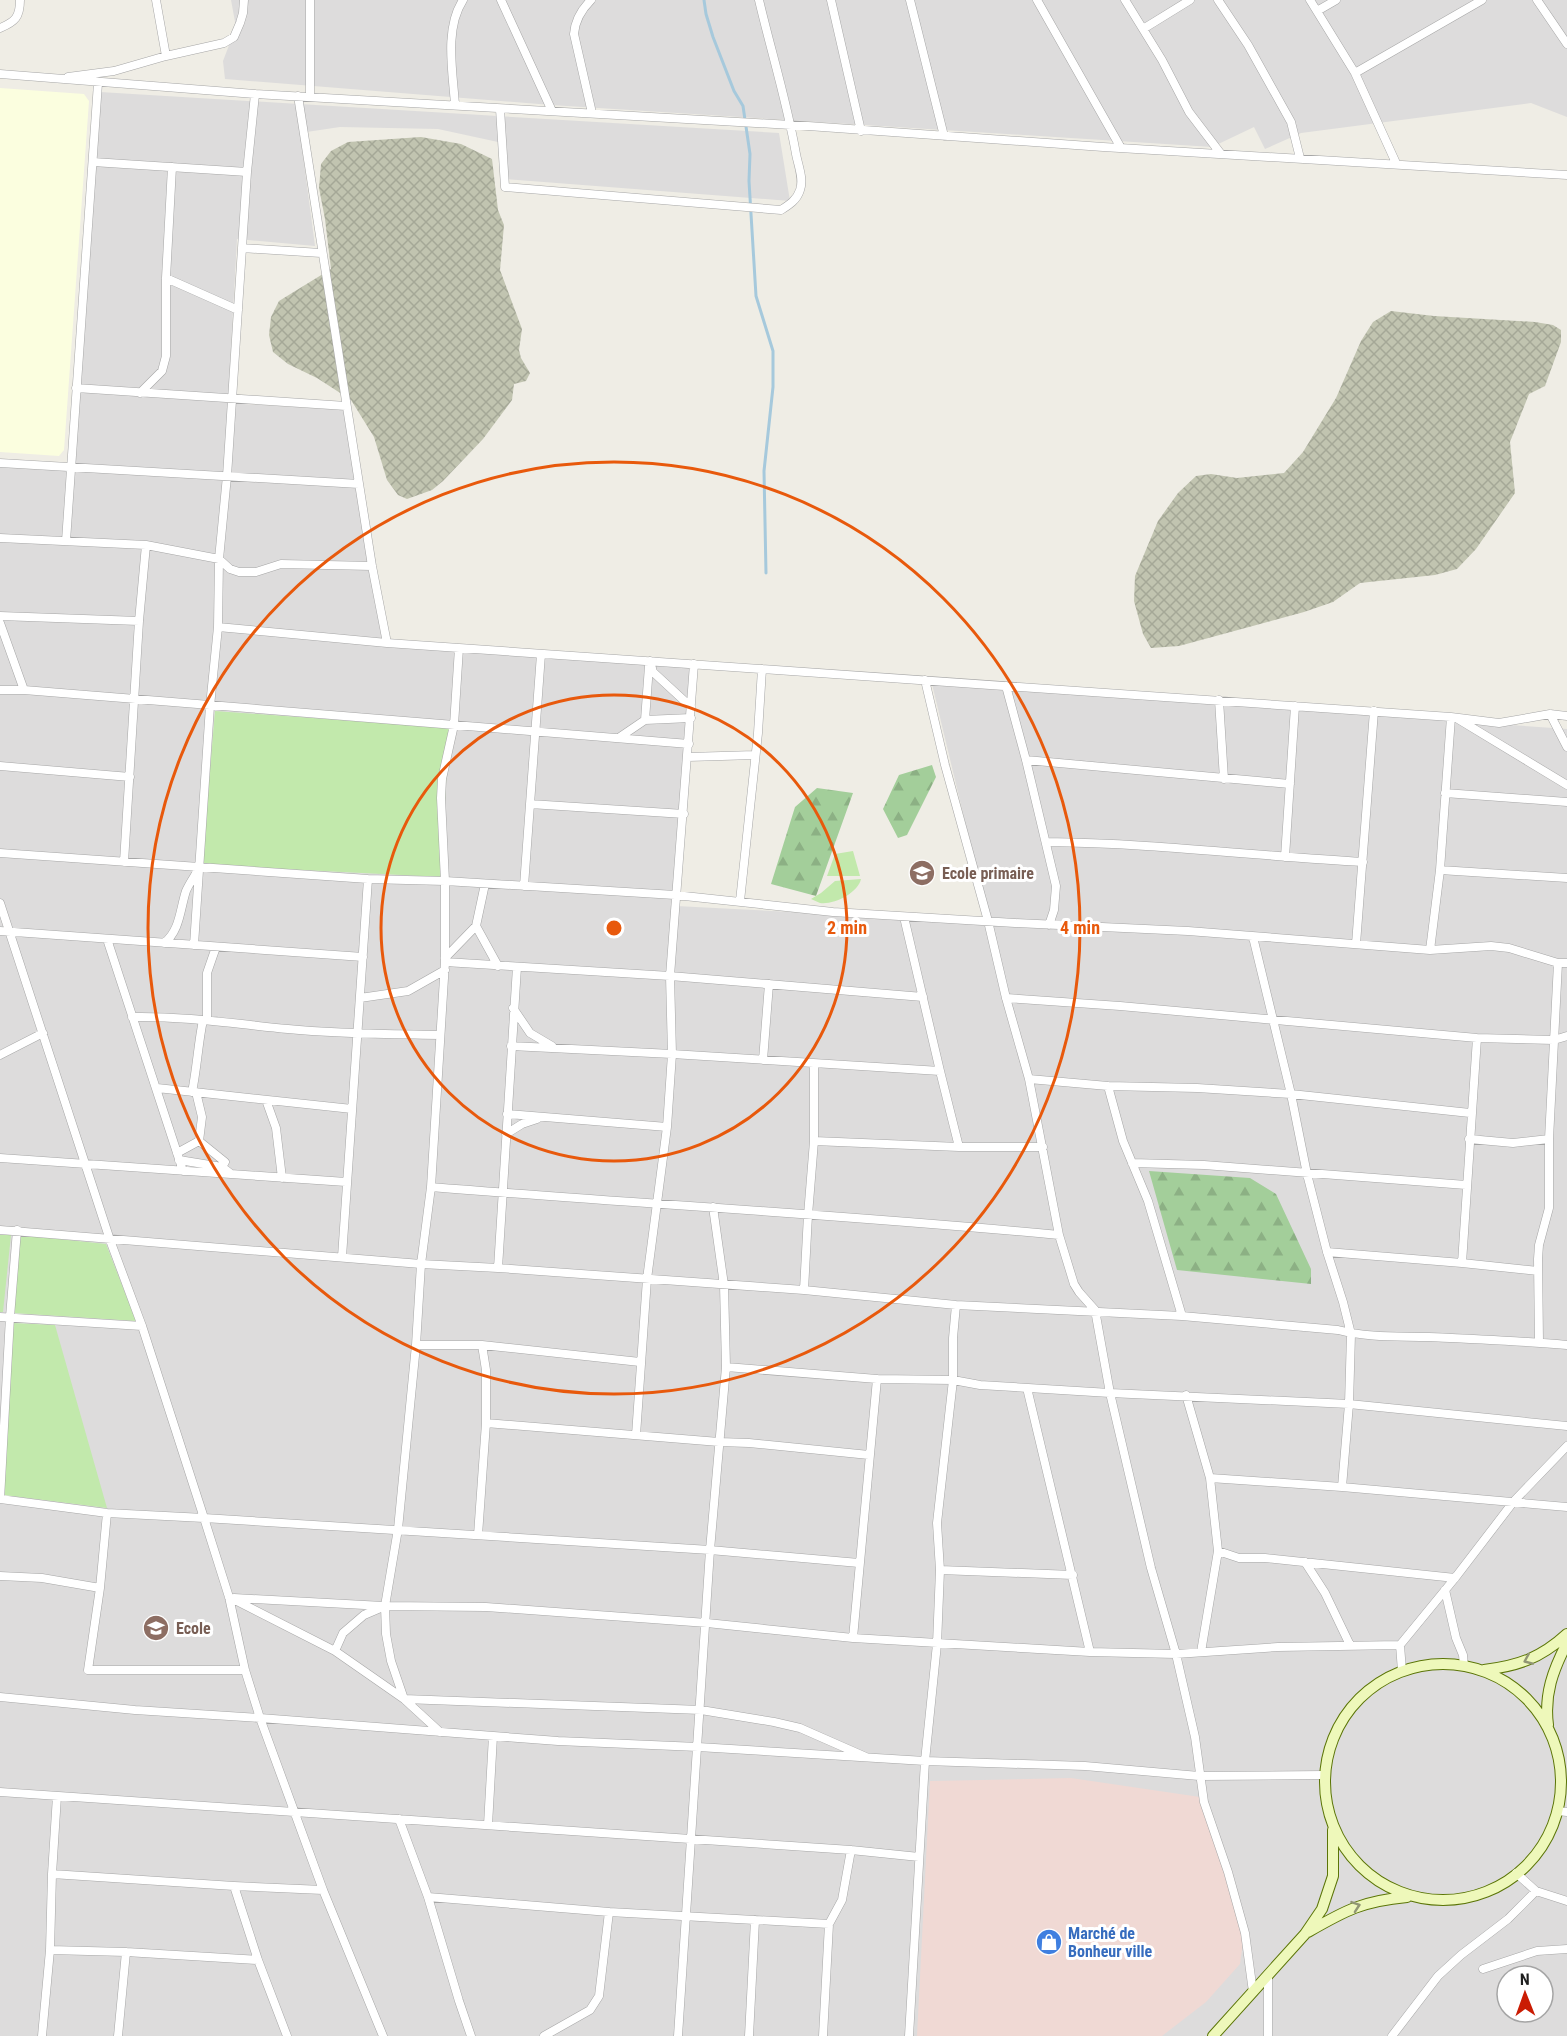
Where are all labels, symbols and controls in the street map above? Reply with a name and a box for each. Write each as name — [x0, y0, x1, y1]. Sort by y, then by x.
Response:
school or university icon: Ecole primaire — [907, 858, 937, 888]
place label: Ecole primaire — [942, 864, 1034, 883]
text: 2 min — [827, 917, 867, 938]
text: 4 min — [1060, 917, 1100, 938]
centre of rings — [604, 918, 624, 938]
school or university icon: Ecole — [141, 1613, 171, 1643]
place label: Ecole — [176, 1619, 211, 1638]
one-way arrow — [1523, 1653, 1534, 1665]
one-way arrow — [1350, 1901, 1361, 1914]
place label: Marché de Bonheur ville — [1068, 1924, 1152, 1961]
shop icon: Marché de Bonheur ville — [1034, 1927, 1064, 1957]
north arrow — [1495, 1964, 1555, 2024]
text: N — [1520, 1970, 1530, 1989]

